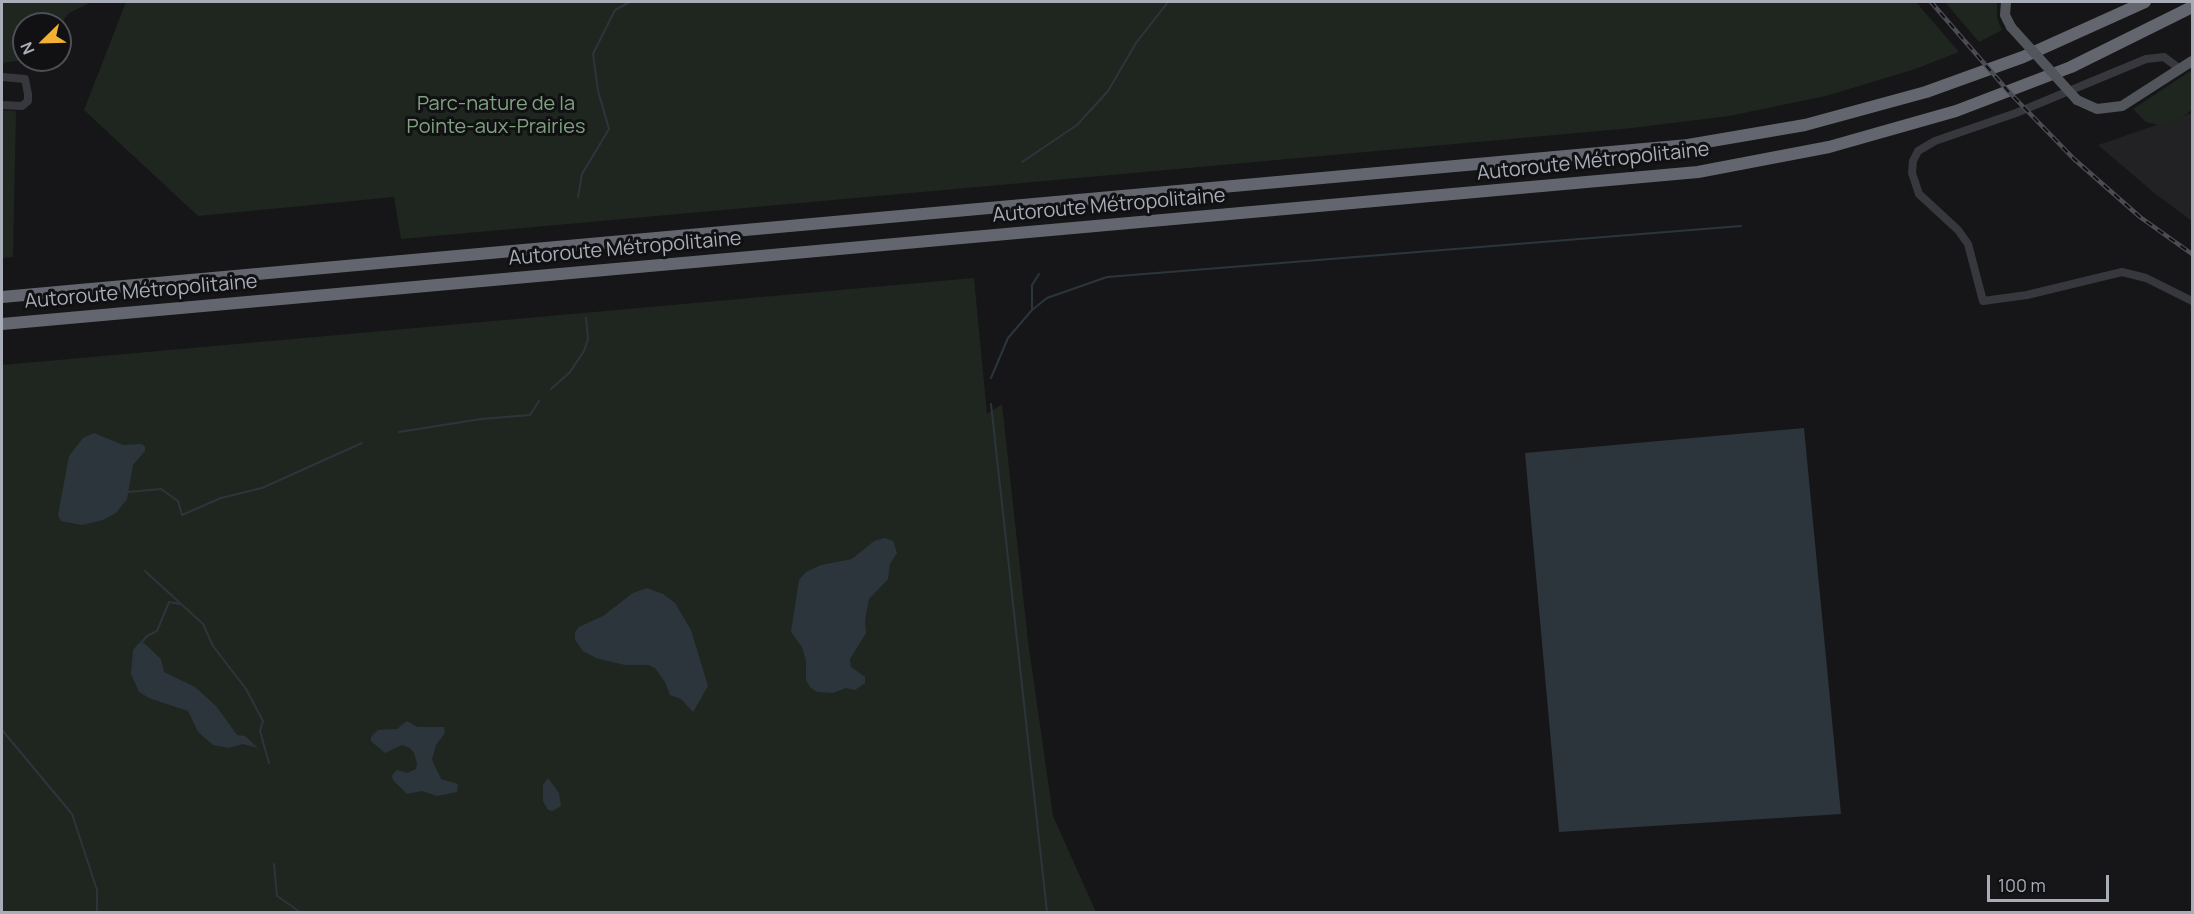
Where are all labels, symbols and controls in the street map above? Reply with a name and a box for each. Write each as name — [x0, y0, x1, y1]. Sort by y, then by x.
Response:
north arrow — [12, 12, 72, 72]
text: N — [15, 39, 40, 58]
park label: Parc-nature de la Pointe-aux-Prairies — [407, 92, 585, 139]
street label: Autoroute Métropolitaine — [1476, 138, 1710, 186]
street label: Autoroute Métropolitaine — [992, 184, 1226, 228]
street label: Autoroute Métropolitaine — [508, 227, 742, 271]
street label: Autoroute Métropolitaine — [24, 270, 258, 314]
scale bar — [1990, 863, 2112, 901]
text: 100 m — [1998, 873, 2046, 897]

